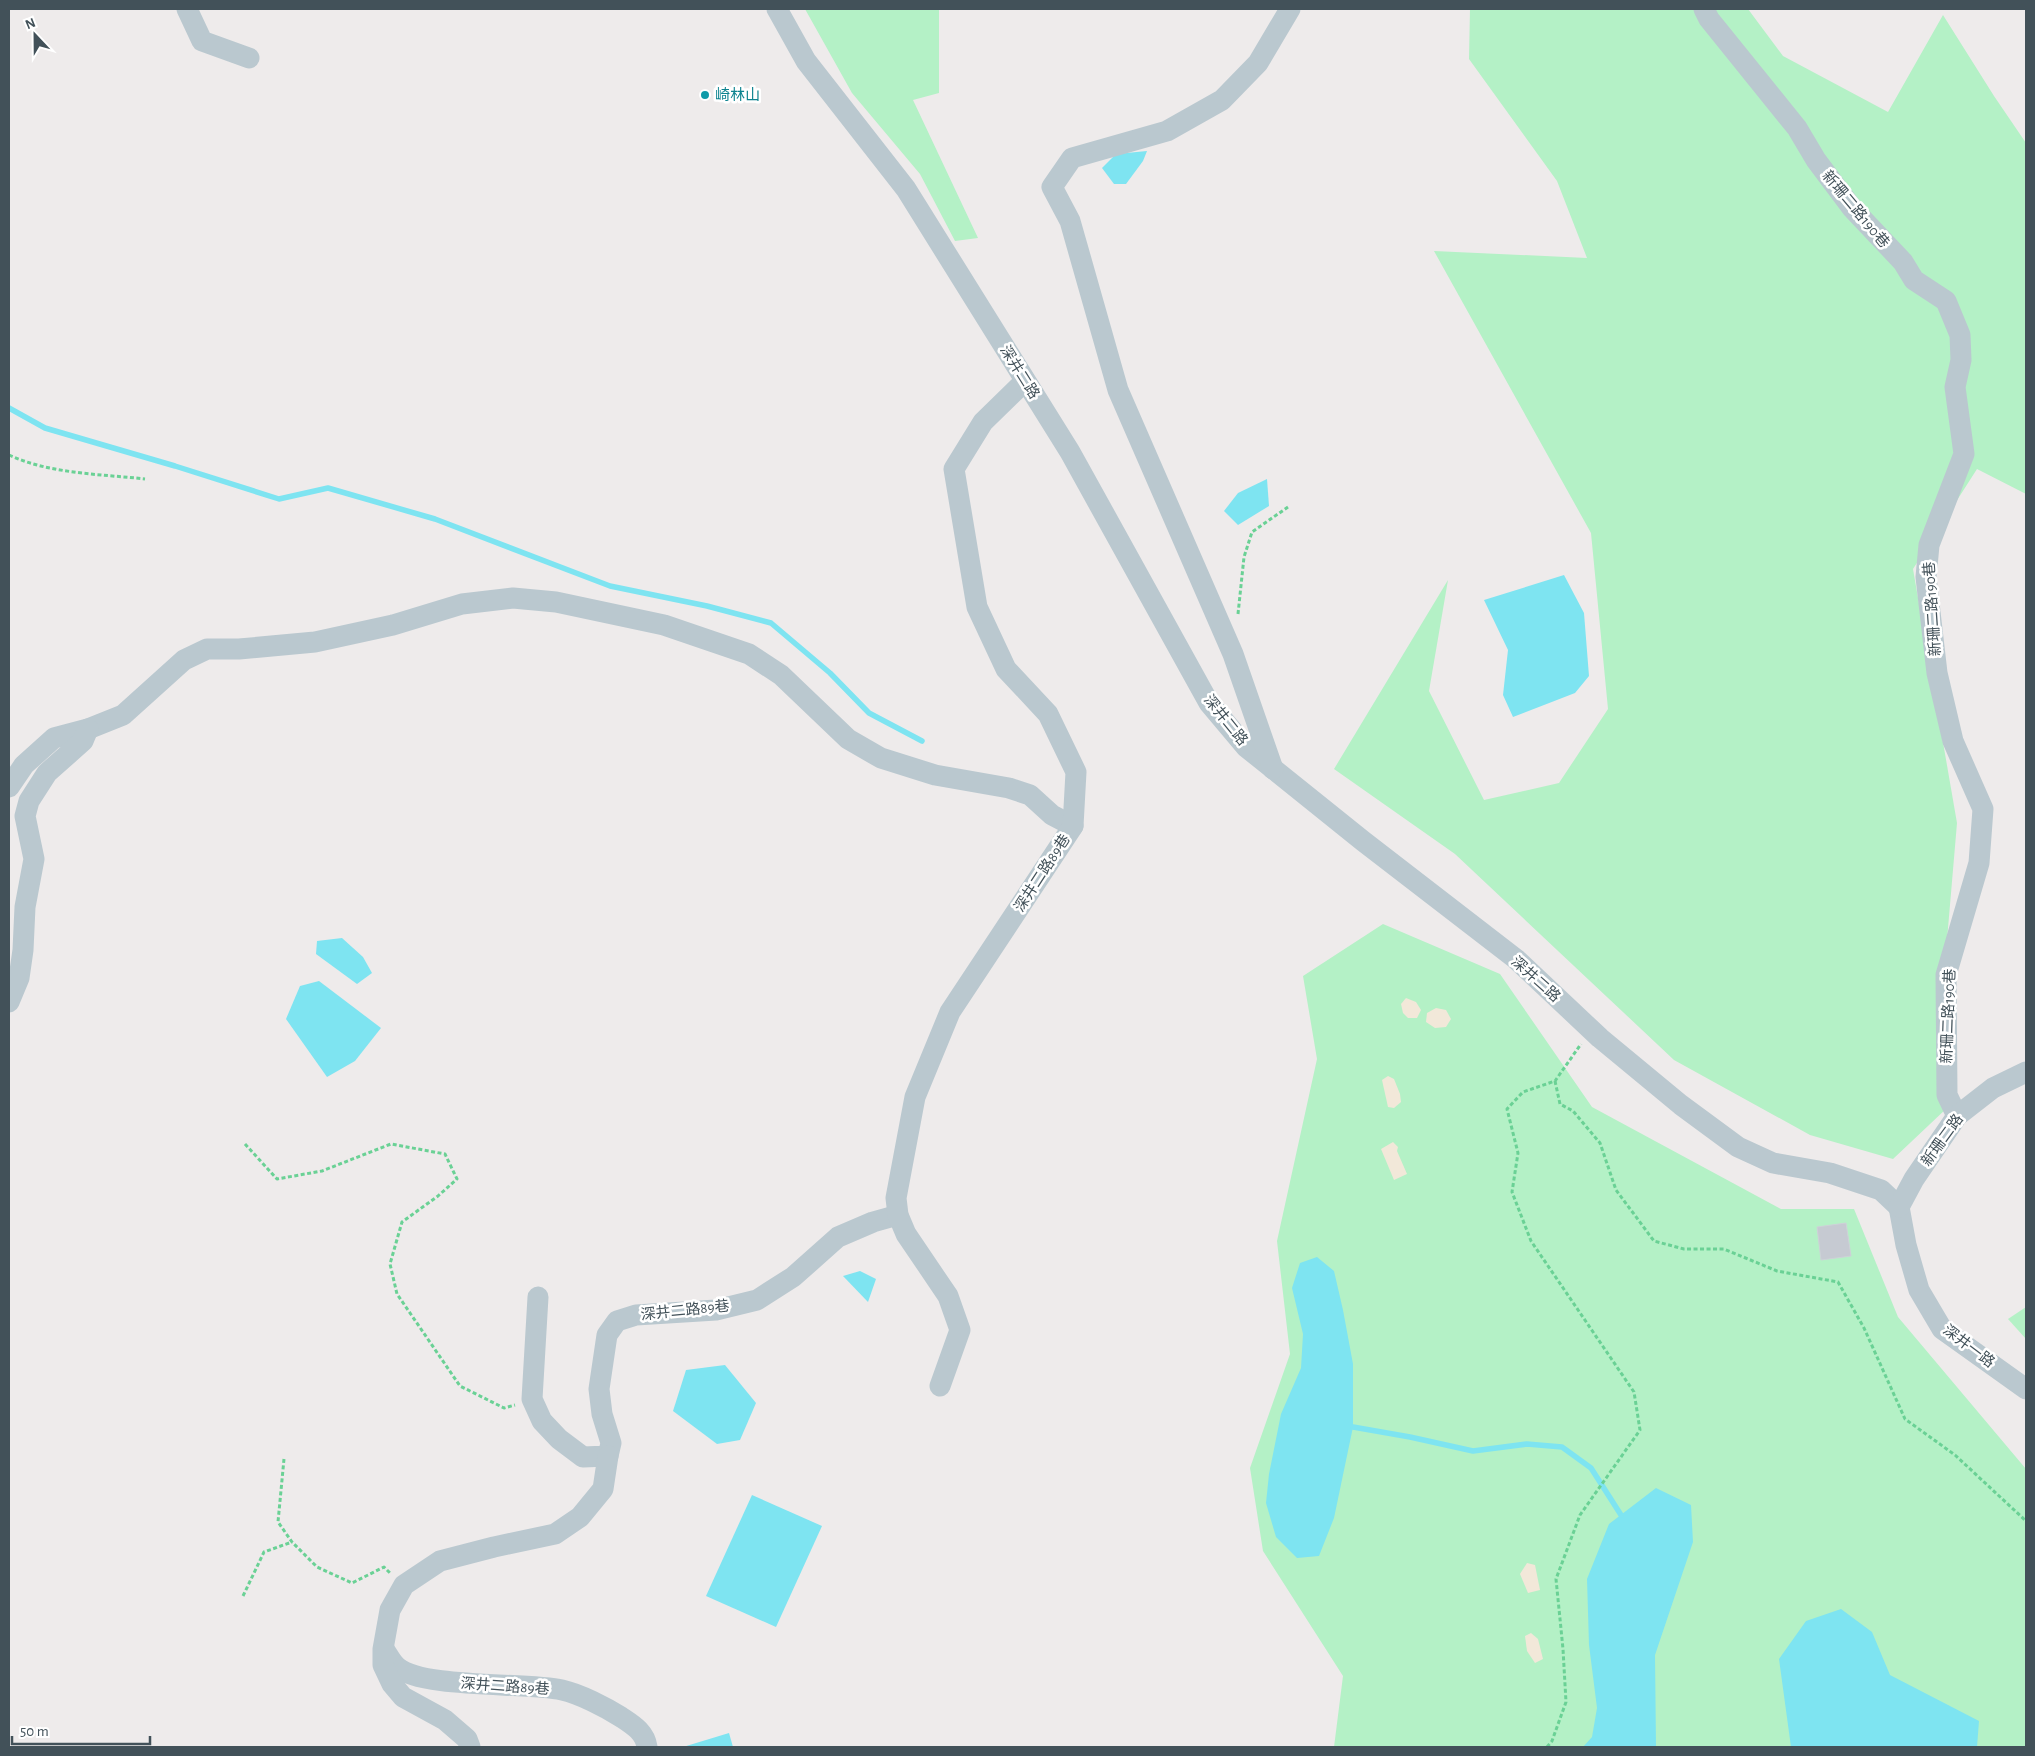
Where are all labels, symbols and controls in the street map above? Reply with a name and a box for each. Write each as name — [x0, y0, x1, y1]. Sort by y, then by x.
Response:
north arrow — [10, 10, 60, 60]
text: N — [23, 16, 38, 32]
place label: 崎林山 — [715, 87, 760, 103]
marker: 崎林山 — [699, 89, 711, 101]
street label: 新珊二路190巷 — [1819, 167, 1893, 251]
street label: 深井二路 — [997, 342, 1044, 402]
street label: 新珊二路190巷 — [1921, 561, 1943, 657]
street label: 深井二路 — [1201, 691, 1252, 748]
street label: 深井二路89巷 — [1010, 831, 1073, 915]
street label: 深井二路 — [1508, 952, 1564, 1005]
street label: 新珊二路190巷 — [1938, 968, 1958, 1064]
street label: 新珊二路 — [1918, 1111, 1966, 1169]
street label: 深井二路89巷 — [640, 1296, 730, 1323]
street label: 深井一路 — [1940, 1321, 1998, 1370]
street label: 深井二路89巷 — [460, 1674, 550, 1697]
scale bar — [12, 1714, 150, 1746]
text: 50 m — [20, 1724, 49, 1739]

